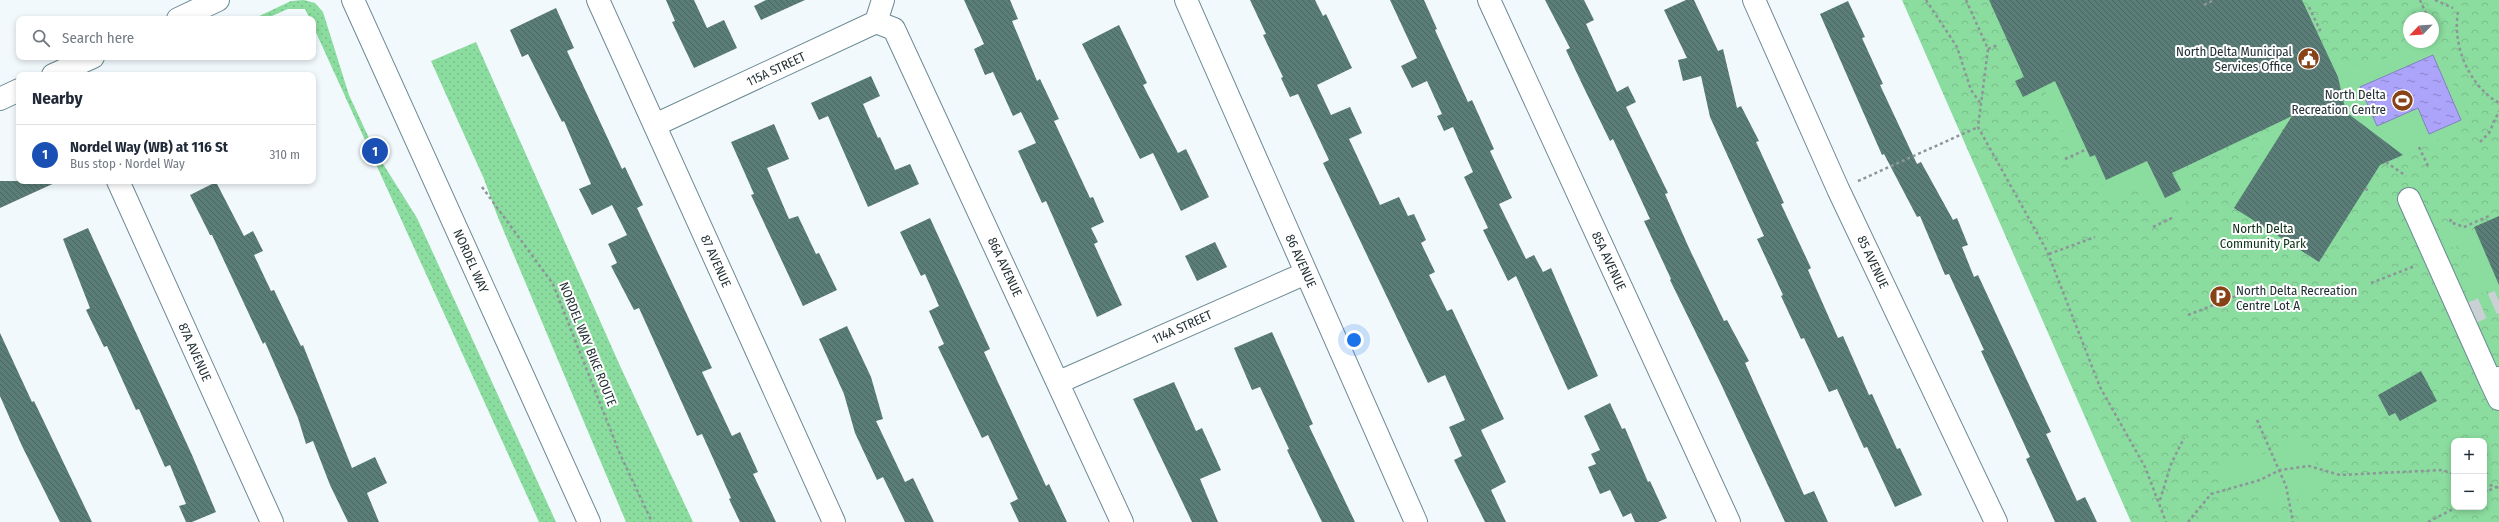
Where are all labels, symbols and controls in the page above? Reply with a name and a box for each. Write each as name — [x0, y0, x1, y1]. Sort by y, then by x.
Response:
north arrow — [2403, 12, 2439, 48]
search box — [16, 16, 316, 60]
icon: search — [30, 27, 52, 49]
text: Search here — [62, 29, 134, 47]
place label: North Delta Municipal Services Office — [2176, 44, 2293, 74]
public building icon: North Delta Municipal Services Office — [2295, 45, 2321, 71]
street label: 115A STREET — [744, 49, 808, 89]
place label: North Delta Recreation Centre — [2292, 87, 2386, 117]
text: Nearby — [32, 88, 83, 109]
sports icon: North Delta Recreation Centre — [2389, 88, 2415, 114]
pin: 1 — [362, 136, 388, 166]
text: Nordel Way (WB) at 116 St — [70, 138, 228, 156]
text: 1 — [42, 147, 48, 162]
text: 310 m — [270, 147, 300, 162]
text: Bus stop · Nordel Way — [70, 156, 185, 171]
park label: North Delta Community Park — [2220, 221, 2307, 251]
street label: NORDEL WAY — [450, 227, 492, 296]
street label: 85A AVENUE — [1589, 229, 1629, 293]
street label: 86 AVENUE — [1283, 232, 1319, 290]
street label: 87 AVENUE — [698, 233, 734, 289]
street label: 85 AVENUE — [1854, 233, 1892, 291]
street label: 86A AVENUE — [985, 235, 1025, 299]
street label: NORDEL WAY BIKE ROUTE — [556, 280, 620, 408]
place label: North Delta Recreation Centre Lot A — [2236, 283, 2357, 313]
parking icon: North Delta Recreation Centre Lot A — [2207, 284, 2233, 310]
street label: 114A STREET — [1150, 307, 1214, 347]
street label: 87A AVENUE — [176, 321, 214, 383]
your location — [1344, 330, 1364, 350]
map controls — [2451, 438, 2487, 510]
button: + — [2451, 438, 2487, 474]
button: − — [2451, 474, 2487, 510]

